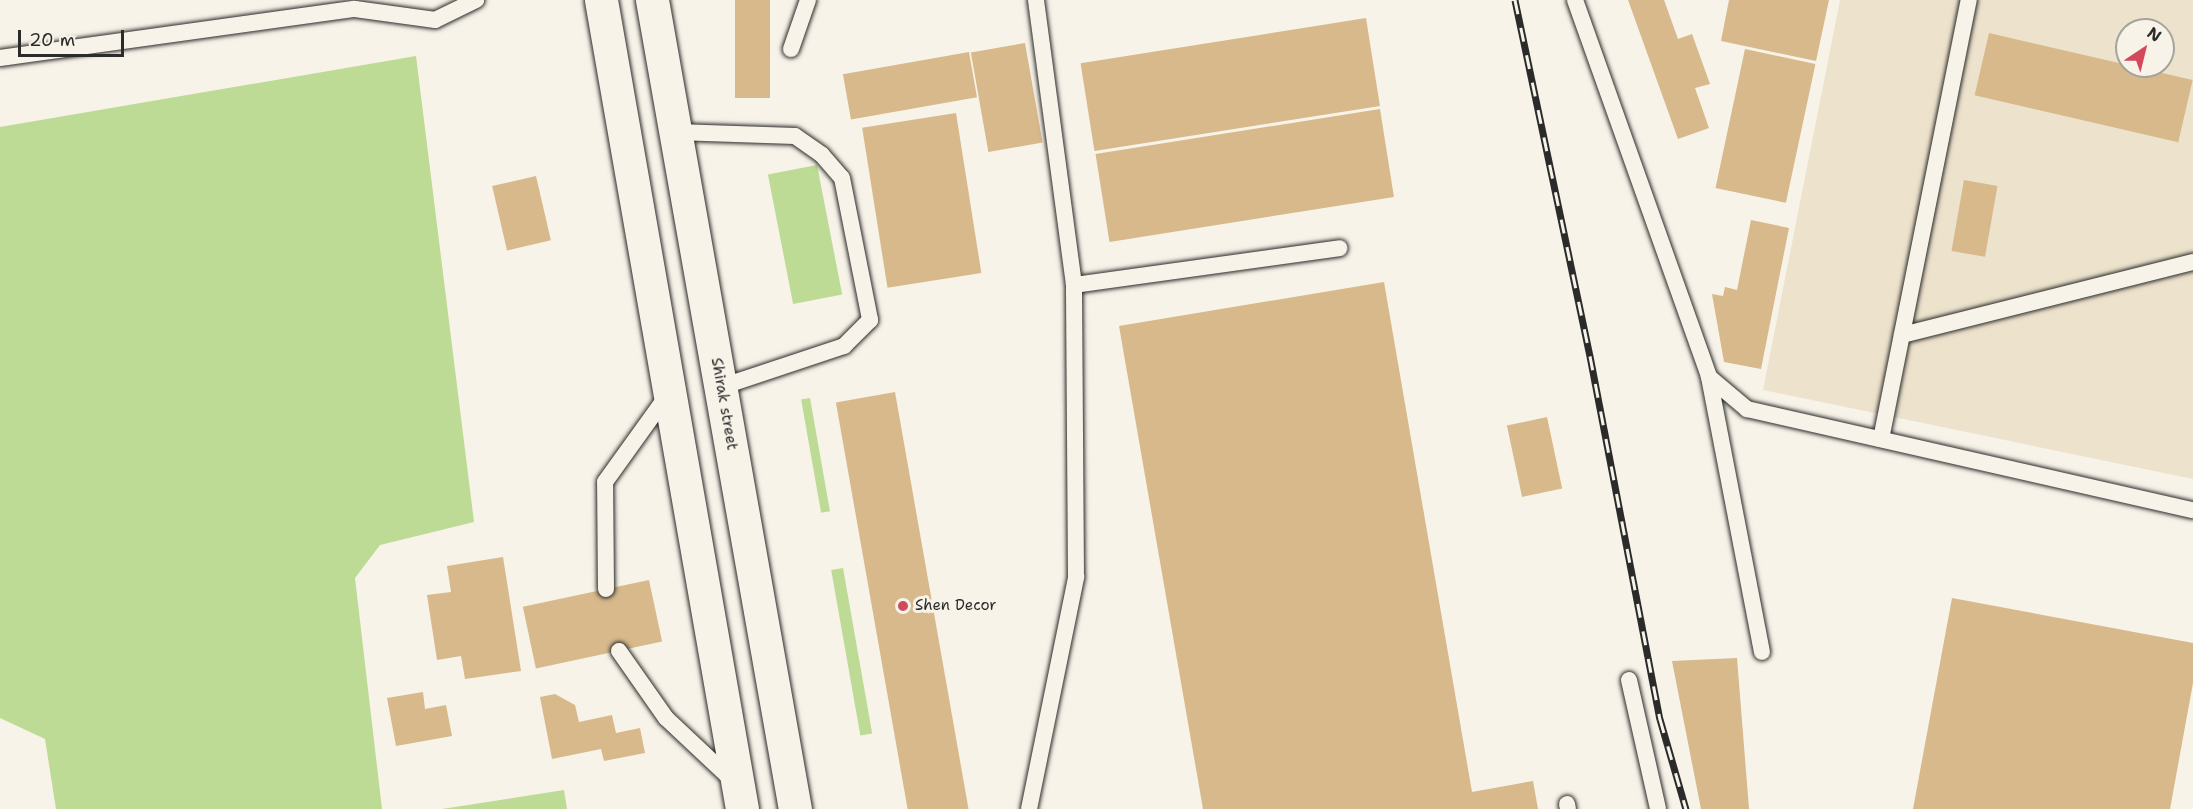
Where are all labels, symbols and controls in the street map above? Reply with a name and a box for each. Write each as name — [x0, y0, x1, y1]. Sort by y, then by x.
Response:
scale bar — [21, 18, 128, 56]
north arrow — [2115, 18, 2175, 78]
text: N — [2143, 22, 2166, 47]
text: 20 m — [29, 28, 75, 52]
street label: Shirak street — [707, 356, 741, 452]
place label: Shen Decor — [915, 597, 996, 615]
marker: Shen Decor — [896, 599, 910, 613]

